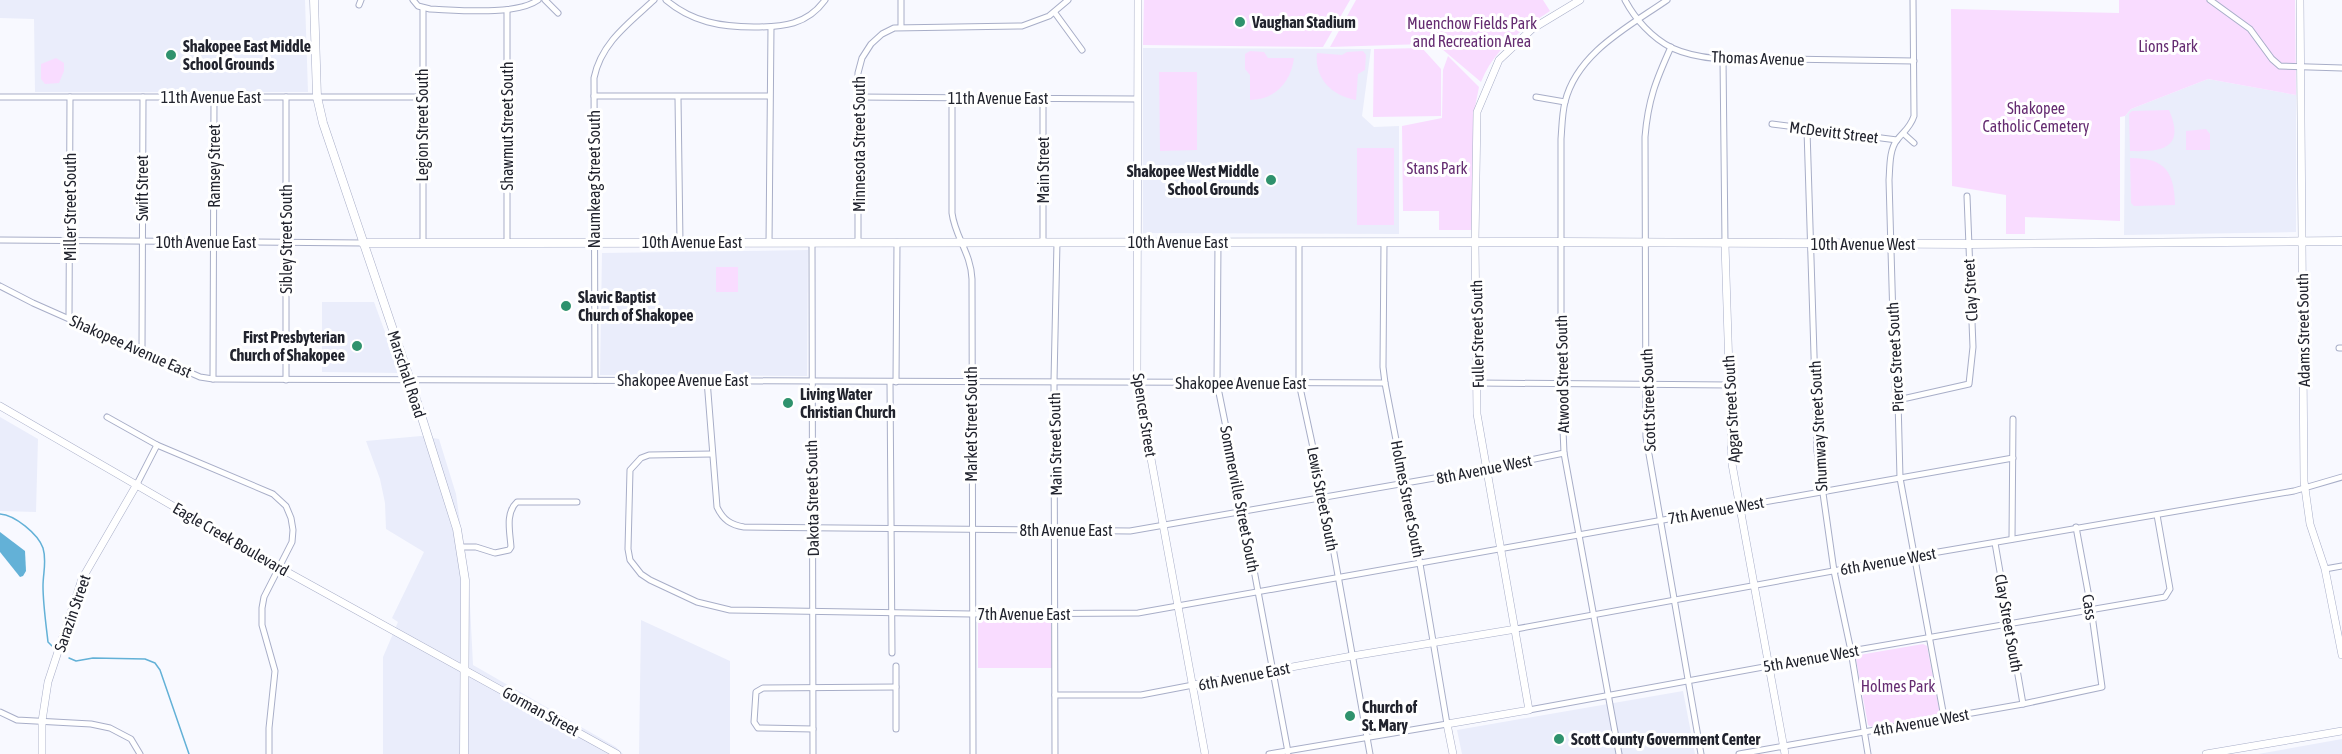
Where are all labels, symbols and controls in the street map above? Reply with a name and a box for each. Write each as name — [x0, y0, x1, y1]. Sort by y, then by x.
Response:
place label: Vaughan Stadium — [1251, 13, 1356, 31]
park label: Muenchow Fields Park and Recreation Area — [1407, 14, 1537, 50]
marker: Vaughan Stadium — [1233, 15, 1247, 29]
place label: Shakopee East Middle School Grounds — [183, 37, 311, 73]
park label: Lions Park — [2138, 37, 2198, 55]
street label: Thomas Avenue — [1711, 47, 1805, 69]
marker: Shakopee East Middle School Grounds — [164, 48, 178, 62]
street label: Shawmut Street South — [498, 61, 516, 191]
street label: Legion Street South — [413, 68, 432, 182]
street label: Minnesota Street South — [850, 76, 868, 212]
street label: 11th Avenue East — [161, 88, 262, 106]
street label: 11th Avenue East — [948, 89, 1049, 107]
park label: Shakopee Catholic Cemetery — [1983, 99, 2090, 136]
street label: Naumkeag Street South — [585, 110, 604, 248]
street label: McDevitt Street — [1788, 118, 1880, 146]
street label: Ramsey Street — [205, 124, 224, 208]
street label: Main Street — [1034, 136, 1052, 203]
street label: Miller Street South — [61, 153, 79, 261]
street label: Swift Street — [133, 155, 151, 221]
park label: Stans Park — [1406, 159, 1468, 177]
place label: Shakopee West Middle School Grounds — [1127, 162, 1259, 198]
marker: Shakopee West Middle School Grounds — [1264, 173, 1278, 187]
street label: Sibley Street South — [277, 184, 296, 294]
street label: 10th Avenue East — [156, 233, 257, 251]
street label: 10th Avenue East — [642, 233, 743, 251]
street label: 10th Avenue East — [1128, 233, 1229, 251]
street label: 10th Avenue West — [1811, 235, 1916, 253]
street label: Clay Street — [1959, 258, 1982, 322]
street label: Adams Street South — [2293, 273, 2313, 387]
street label: Fuller Street South — [1467, 280, 1487, 388]
place label: Slavic Baptist Church of Shakopee — [578, 288, 694, 324]
marker: Slavic Baptist Church of Shakopee — [559, 299, 573, 313]
street label: Pierce Street South — [1883, 302, 1907, 412]
street label: Shakopee Avenue East — [67, 311, 195, 382]
street label: Atwood Street South — [1552, 315, 1572, 433]
place label: First Presbyterian Church of Shakopee — [229, 328, 345, 364]
street label: Marschall Road — [384, 328, 430, 420]
marker: First Presbyterian Church of Shakopee — [350, 339, 364, 353]
street label: Scott Street South — [1637, 348, 1659, 452]
street label: Apgar Street South — [1719, 355, 1744, 463]
street label: Shumway Street South — [1806, 360, 1831, 492]
street label: Market Street South — [962, 366, 980, 482]
street label: Shakopee Avenue East — [617, 371, 749, 390]
street label: Spencer Street — [1129, 372, 1161, 459]
street label: Shakopee Avenue East — [1175, 374, 1307, 393]
place label: Living Water Christian Church — [800, 385, 896, 421]
street label: Main Street South — [1045, 392, 1065, 496]
marker: Living Water Christian Church — [781, 396, 795, 410]
street label: Sommerville Street South — [1217, 424, 1263, 574]
street label: Holmes Street South — [1388, 439, 1428, 559]
street label: Dakota Street South — [802, 440, 822, 556]
street label: Lewis Street South — [1304, 445, 1342, 553]
street label: 8th Avenue West — [1435, 451, 1534, 487]
street label: 7th Avenue West — [1667, 493, 1766, 527]
street label: Eagle Creek Boulevard — [170, 499, 292, 580]
street label: 8th Avenue East — [1019, 521, 1113, 539]
street label: 6th Avenue West — [1839, 544, 1938, 578]
street label: Sarazin Street — [50, 572, 94, 654]
street label: Clay Street South — [1991, 573, 2026, 674]
street label: Cass — [2079, 593, 2101, 622]
street label: 7th Avenue East — [977, 605, 1071, 623]
street label: 5th Avenue West — [1762, 641, 1861, 675]
street label: 6th Avenue East — [1197, 658, 1292, 694]
park label: Holmes Park — [1861, 677, 1935, 695]
street label: Gorman Street — [500, 683, 583, 740]
place label: Church of St. Mary — [1362, 698, 1418, 734]
street label: 4th Avenue West — [1872, 705, 1971, 739]
marker: Church of St. Mary — [1343, 709, 1357, 723]
place label: Scott County Government Center — [1571, 730, 1760, 748]
marker: Scott County Government Center — [1552, 732, 1566, 746]

